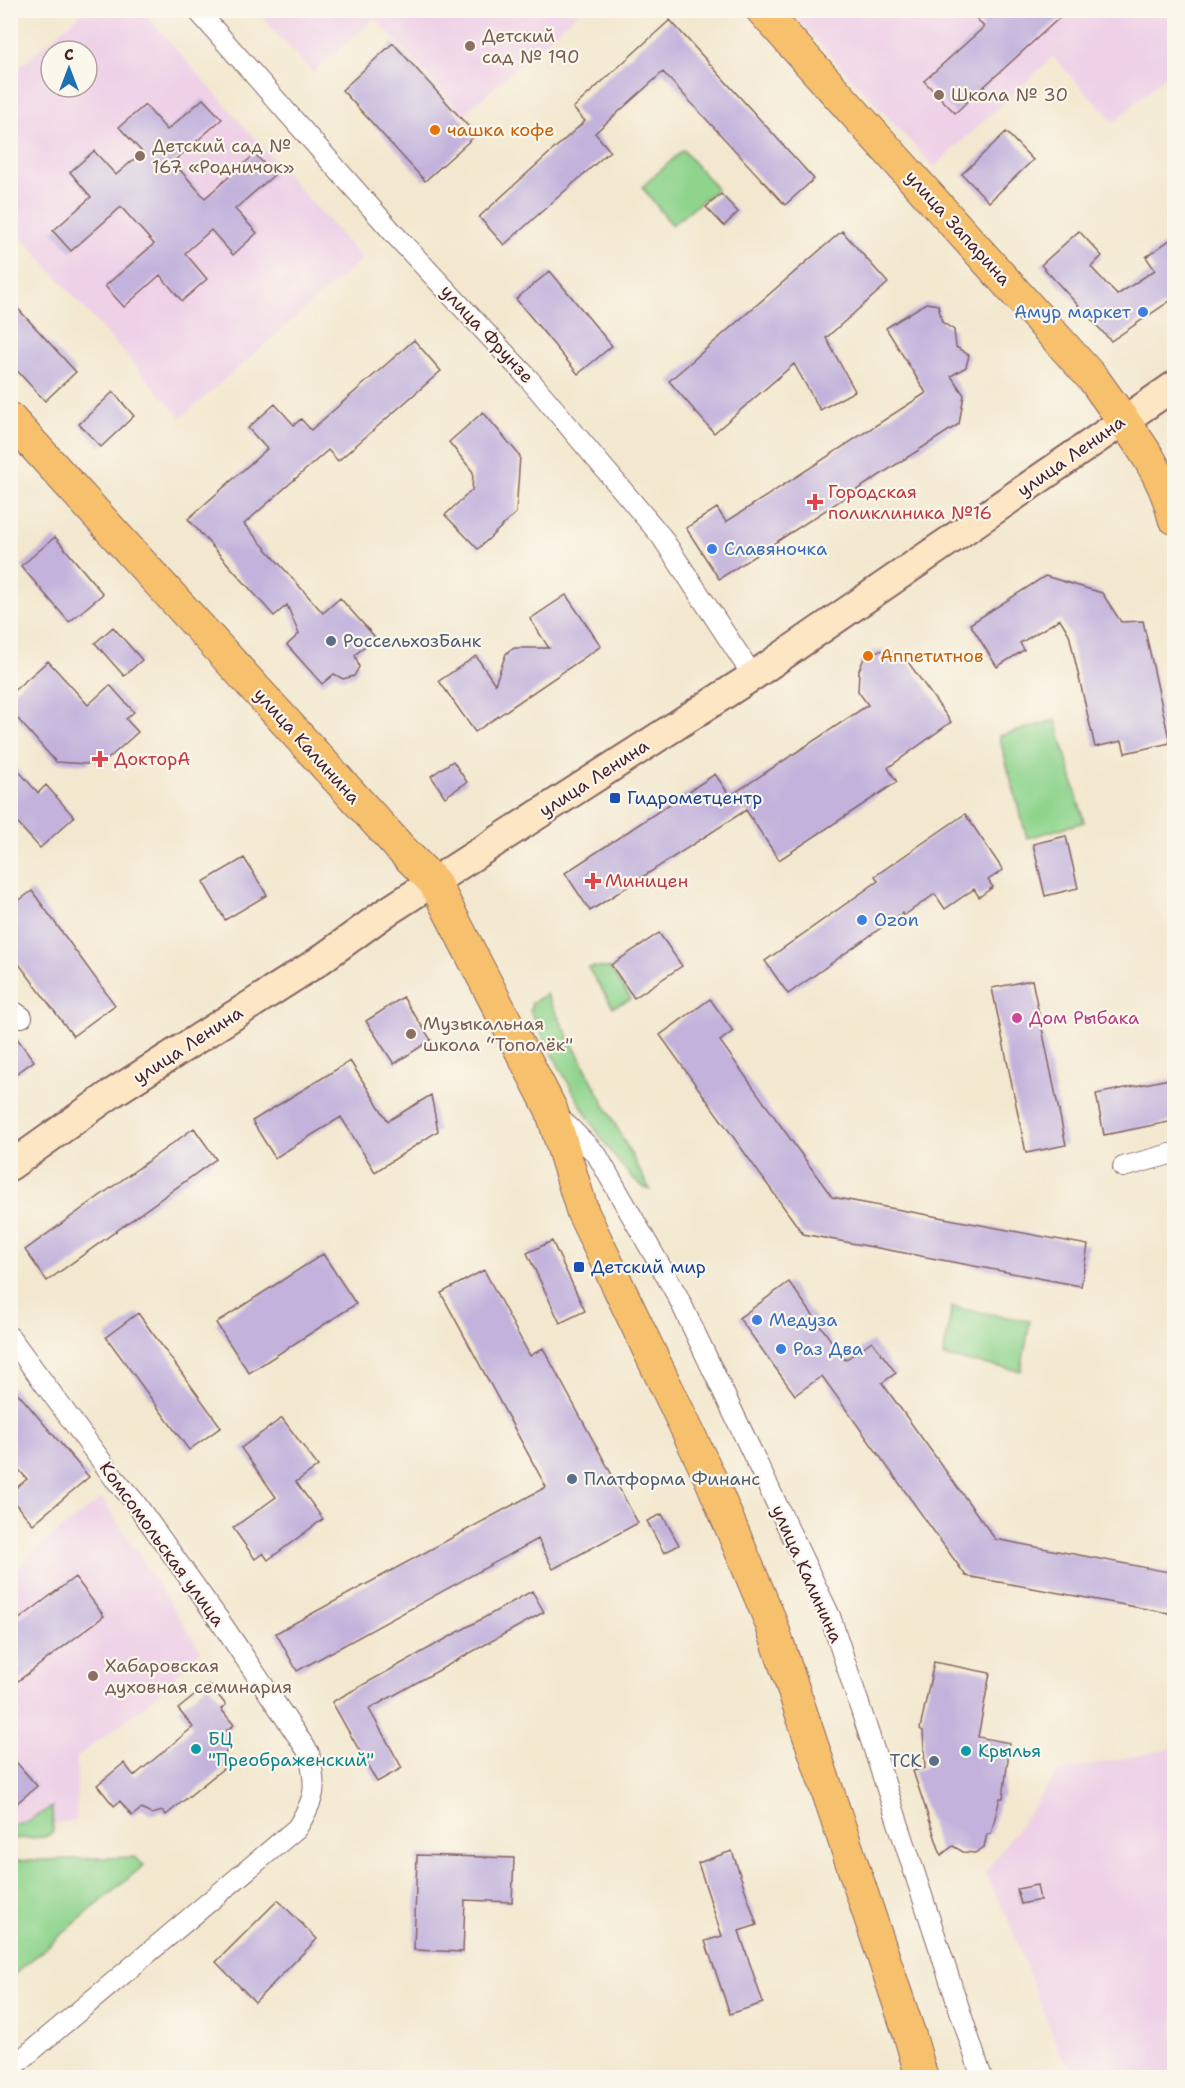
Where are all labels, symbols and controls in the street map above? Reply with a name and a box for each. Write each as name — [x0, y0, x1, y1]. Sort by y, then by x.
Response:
place label: Детский сад № 190 — [482, 24, 580, 69]
north arrow — [39, 39, 99, 99]
marker: Детский сад № 190 — [463, 39, 477, 53]
text: С — [64, 44, 74, 65]
place label: Школа № 30 — [951, 83, 1068, 107]
marker: Школа № 30 — [932, 88, 946, 102]
place label: чашка кофе — [447, 118, 554, 142]
marker: чашка кофе — [428, 123, 442, 137]
place label: Детский сад № 167 «Родничок» — [152, 134, 294, 179]
marker: Детский сад № 167 «Родничок» — [133, 149, 147, 163]
street label: улица Запарина — [900, 165, 1016, 291]
street label: улица Фрунзе — [435, 280, 539, 388]
place label: Амур маркет — [1014, 300, 1132, 324]
marker: Амур маркет — [1136, 305, 1150, 319]
street label: улица Ленина — [1012, 410, 1130, 502]
place label: Городская поликлиника №16 — [828, 480, 992, 525]
marker: Городская поликлиника №16 — [806, 493, 824, 511]
place label: Славяночка — [724, 537, 827, 561]
marker: Славяночка — [705, 542, 719, 556]
place label: РоссельхозБанк — [343, 629, 482, 653]
marker: РоссельхозБанк — [324, 634, 338, 648]
place label: Аппетитнов — [880, 644, 984, 668]
marker: Аппетитнов — [861, 649, 875, 663]
street label: улица Калинина — [248, 683, 366, 809]
street label: улица Ленина — [534, 734, 654, 822]
place label: ДокторА — [114, 747, 190, 771]
marker: ДокторА — [91, 750, 109, 768]
place label: Гидрометцентр — [627, 786, 762, 810]
marker: Гидрометцентр — [608, 791, 622, 805]
place label: Миницен — [605, 869, 688, 893]
marker: Миницен — [586, 874, 600, 888]
place label: Ozon — [874, 908, 919, 932]
marker: Ozon — [855, 913, 869, 927]
street label: улица Ленина — [128, 1001, 248, 1089]
place label: Дом Рыбака — [1029, 1006, 1139, 1030]
marker: Дом Рыбака — [1010, 1011, 1024, 1025]
place label: Музыкальная школа “Тополёк" — [423, 1012, 573, 1057]
marker: Музыкальная школа “Тополёк" — [404, 1027, 418, 1041]
place label: Детский мир — [591, 1255, 706, 1279]
marker: Детский мир — [572, 1260, 586, 1274]
place label: Медуза — [769, 1308, 838, 1332]
marker: Медуза — [750, 1313, 764, 1327]
place label: Раз Два — [793, 1337, 863, 1361]
marker: Раз Два — [774, 1342, 788, 1356]
street label: Комсомольская улица — [94, 1457, 230, 1631]
place label: Платформа Финанс — [584, 1467, 760, 1491]
marker: Платформа Финанс — [565, 1472, 579, 1486]
street label: улица Калинина — [766, 1501, 848, 1647]
place label: Хабаровская духовная семинария — [105, 1654, 292, 1699]
marker: Хабаровская духовная семинария — [86, 1669, 100, 1683]
place label: БЦ "Преображенский" — [208, 1727, 374, 1772]
place label: Крылья — [978, 1739, 1041, 1763]
marker: БЦ "Преображенский" — [189, 1742, 203, 1756]
marker: Крылья — [959, 1744, 973, 1758]
place label: ТСК — [890, 1749, 922, 1773]
marker: ТСК — [927, 1754, 941, 1768]

